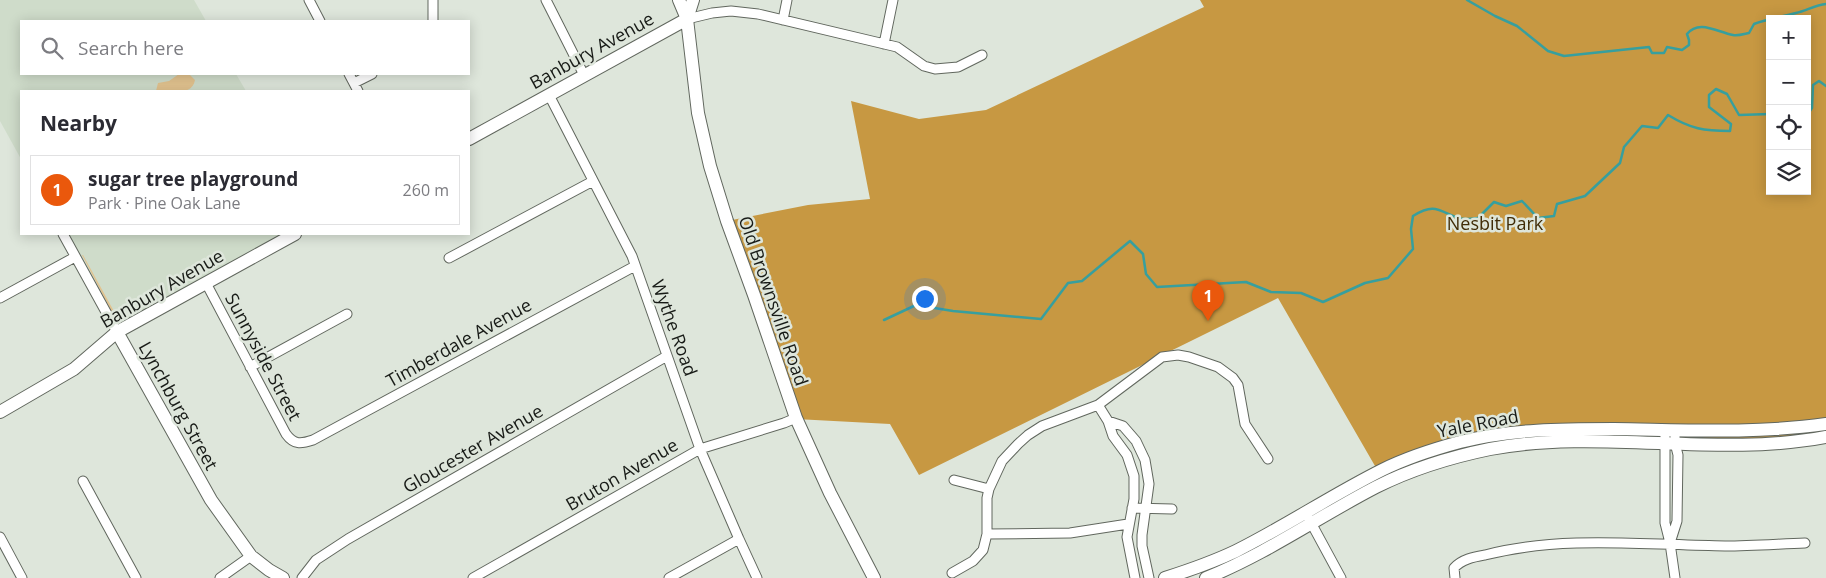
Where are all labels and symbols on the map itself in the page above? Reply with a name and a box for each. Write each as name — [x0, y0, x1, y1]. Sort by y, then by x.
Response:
street label: Banbury Avenue — [525, 6, 658, 94]
park label: Nesbit Park — [1447, 211, 1544, 235]
street label: Old Brownsville Road — [734, 213, 814, 389]
street label: Banbury Avenue — [96, 243, 227, 333]
street label: Wythe Road — [646, 276, 703, 379]
pin: 1 — [1192, 280, 1224, 321]
your location — [912, 286, 938, 312]
street label: Sunnyside Street — [220, 289, 308, 425]
street label: Timberdale Avenue — [382, 292, 535, 392]
street label: Lynchburg Street — [134, 337, 224, 474]
street label: Gloucester Avenue — [398, 398, 547, 498]
street label: Yale Road — [1435, 403, 1521, 443]
street label: Bruton Avenue — [561, 432, 682, 516]

